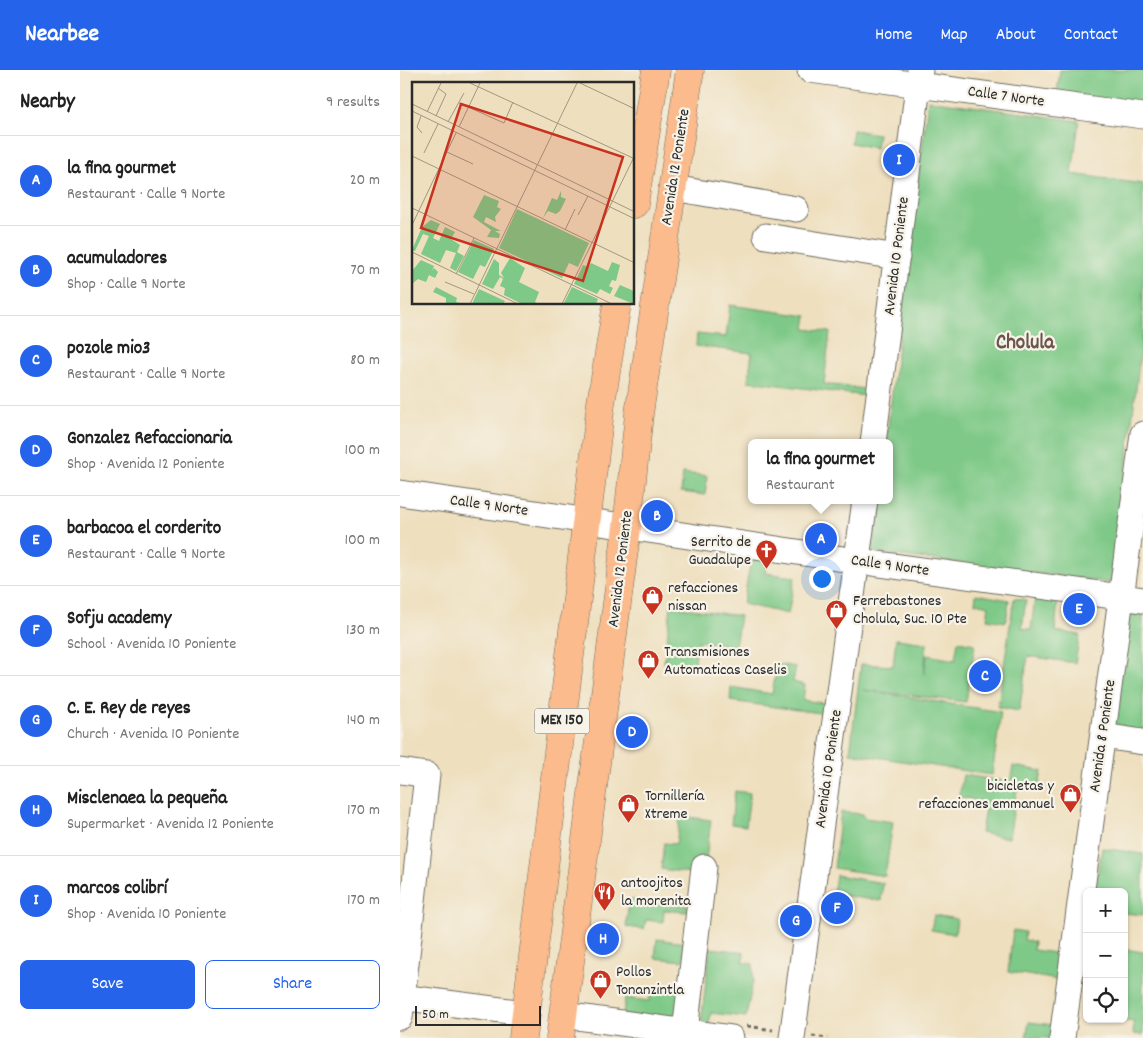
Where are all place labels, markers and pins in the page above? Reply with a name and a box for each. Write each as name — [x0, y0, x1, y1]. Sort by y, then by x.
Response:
pin: I — [883, 141, 915, 179]
pin: B — [641, 497, 673, 535]
pin: A — [805, 520, 837, 558]
place label: Serrito de Guadalupe — [688, 531, 751, 572]
church icon: Serrito de Guadalupe — [755, 539, 779, 570]
place label: refacciones nissan — [668, 577, 738, 618]
shop icon: refacciones nissan — [640, 585, 664, 616]
place label: Ferrebastones Cholula, Suc. 10 Pte — [853, 590, 967, 631]
pin: E — [1063, 590, 1095, 628]
shop icon: Ferrebastones Cholula, Suc. 10 Pte — [825, 598, 849, 629]
place label: Transmisiones Automaticas Caselis — [664, 641, 787, 682]
shop icon: Transmisiones Automaticas Caselis — [636, 649, 660, 680]
pin: C — [969, 657, 1001, 695]
pin: D — [616, 713, 648, 751]
place label: bicicletas y refacciones emmanuel — [918, 775, 1055, 816]
shop icon: bicicletas y refacciones emmanuel — [1058, 783, 1082, 814]
place label: Tornillería Xtreme — [645, 785, 705, 826]
shop icon: Tornillería Xtreme — [617, 793, 641, 824]
place label: antoojitos la morenita — [621, 872, 691, 913]
restaurant icon: antoojitos la morenita — [593, 880, 617, 911]
pin: F — [821, 889, 853, 927]
pin: G — [780, 902, 812, 940]
pin: H — [587, 920, 619, 958]
place label: Pollos Tonanzintla — [616, 961, 684, 1002]
shop icon: Pollos Tonanzintla — [588, 969, 612, 1000]

